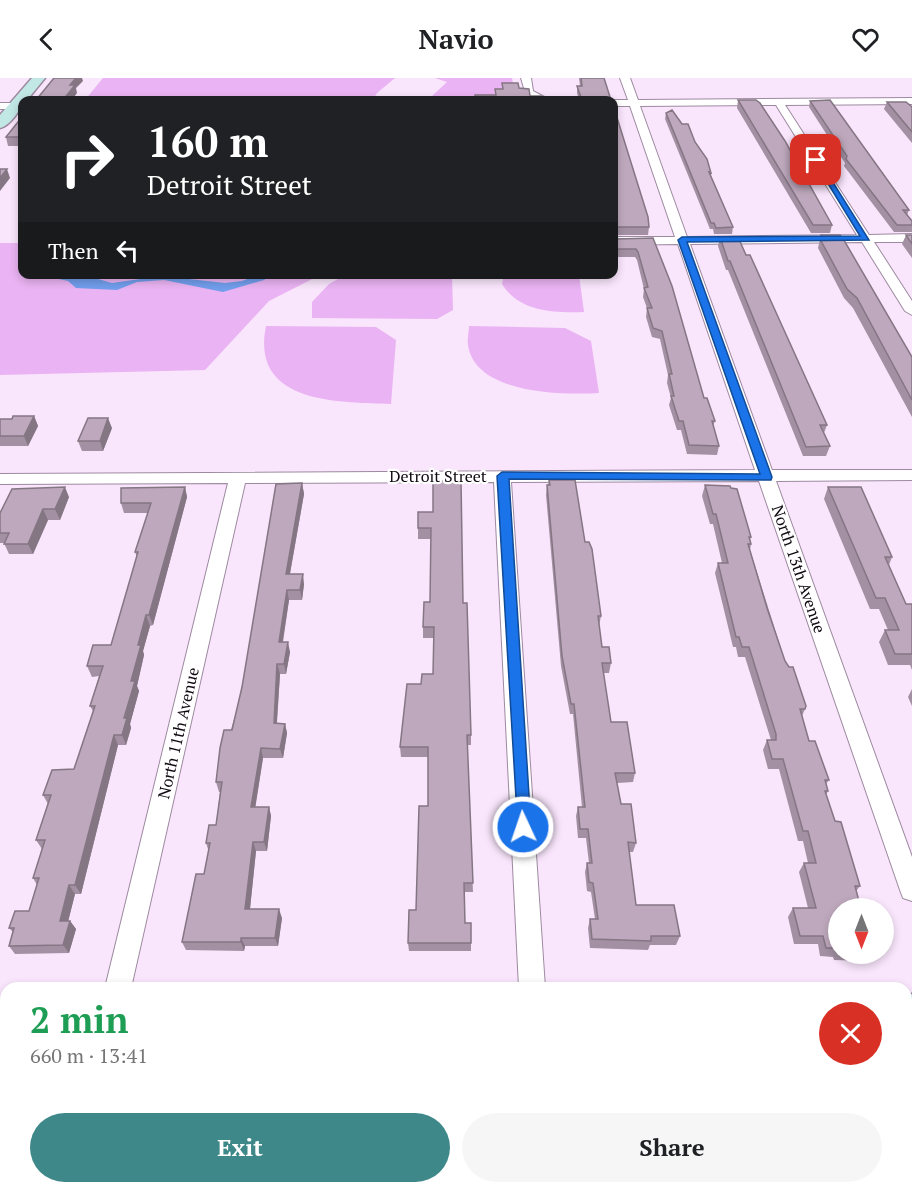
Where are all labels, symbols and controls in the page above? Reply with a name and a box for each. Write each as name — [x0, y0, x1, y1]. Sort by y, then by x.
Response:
text: Navio — [418, 21, 494, 57]
icon: back — [30, 23, 63, 56]
icon: heart — [849, 23, 882, 56]
text: 160 m — [147, 113, 268, 169]
icon: right — [48, 120, 126, 198]
pin — [790, 134, 841, 185]
icon: arrive — [799, 143, 832, 176]
text: Detroit Street — [147, 167, 312, 203]
icon: left — [111, 234, 144, 267]
text: Then — [48, 236, 99, 265]
street label: Detroit Street — [389, 465, 487, 487]
street label: North 13th Avenue — [767, 502, 831, 636]
street label: North 11th Avenue — [152, 665, 204, 801]
position arrow — [491, 795, 555, 859]
north arrow — [828, 898, 894, 964]
map controls — [828, 898, 894, 964]
text: 2 min — [30, 996, 128, 1043]
button: close — [819, 1002, 882, 1065]
text: 660 m · 13:41 — [30, 1042, 148, 1069]
button: Exit — [30, 1113, 450, 1182]
button: Share — [462, 1113, 882, 1182]

